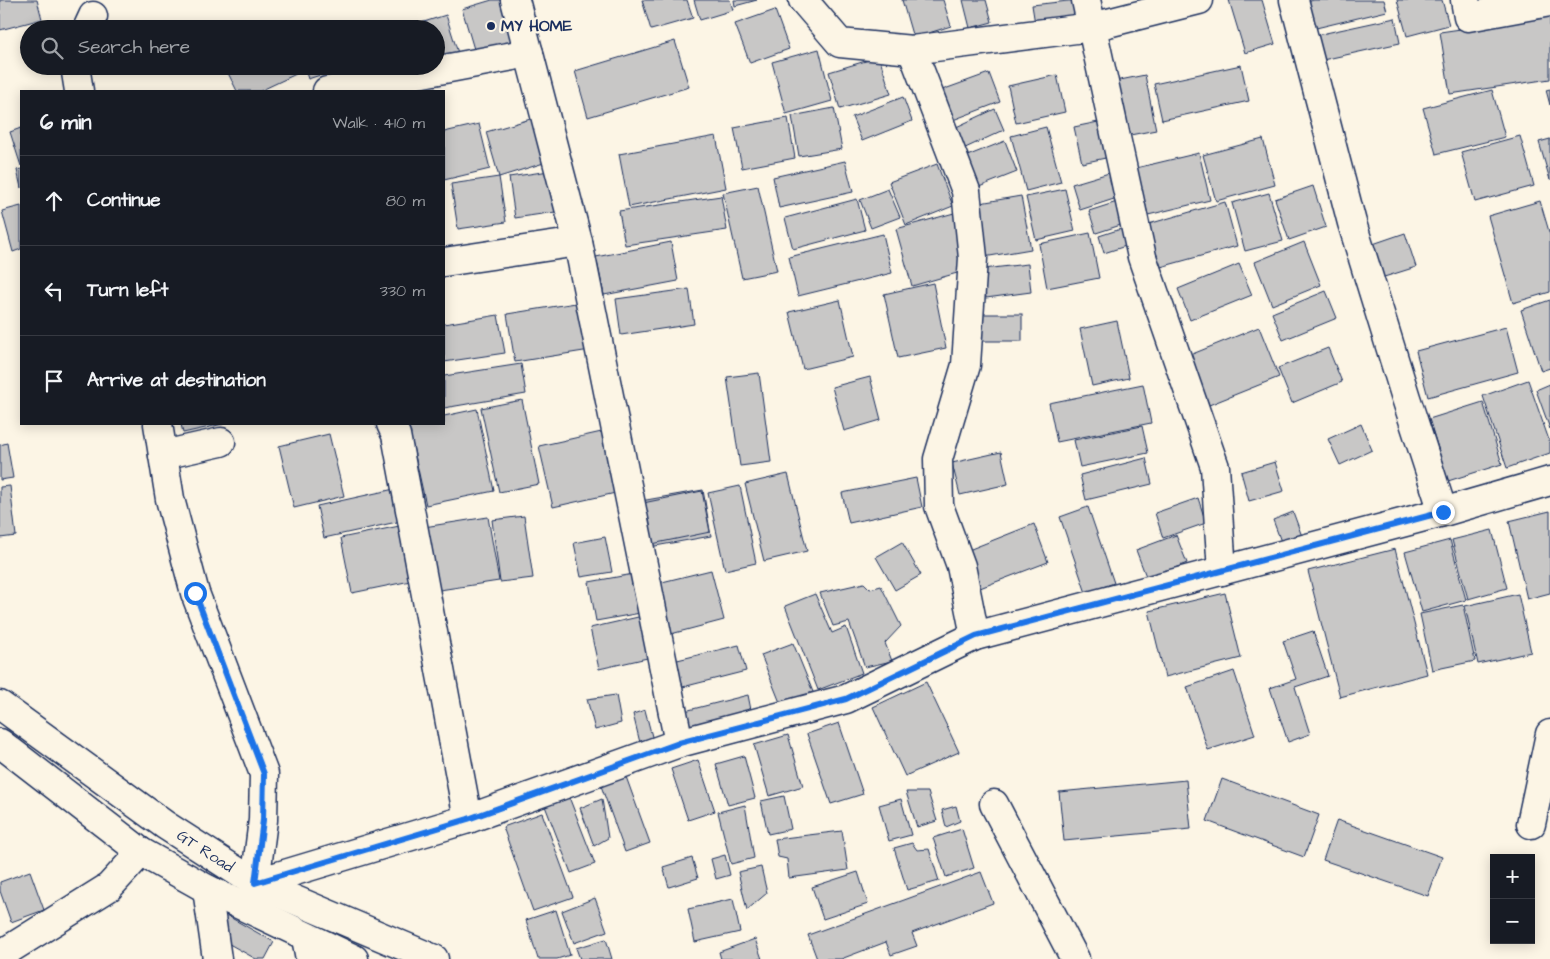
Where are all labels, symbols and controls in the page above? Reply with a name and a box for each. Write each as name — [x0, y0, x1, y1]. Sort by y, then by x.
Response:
place label: MY HOME — [501, 15, 573, 37]
search box — [20, 20, 445, 75]
marker: MY HOME — [485, 20, 497, 32]
icon: search — [38, 34, 66, 62]
text: Search here — [78, 34, 190, 61]
text: 6 min — [40, 108, 92, 137]
text: Walk · 410 m — [333, 112, 425, 134]
icon: ahead — [40, 187, 68, 215]
text: Continue — [87, 187, 161, 214]
text: 80 m — [386, 190, 425, 212]
icon: left — [40, 277, 68, 305]
text: Turn left — [87, 277, 168, 304]
text: 330 m — [380, 280, 425, 302]
icon: arrive — [40, 367, 68, 395]
text: Arrive at destination — [87, 367, 266, 394]
route end — [1432, 501, 1455, 524]
route start — [184, 582, 207, 605]
street label: GT Road — [172, 824, 238, 878]
map controls — [1490, 854, 1535, 944]
button: + — [1490, 854, 1535, 899]
button: − — [1490, 899, 1535, 944]

